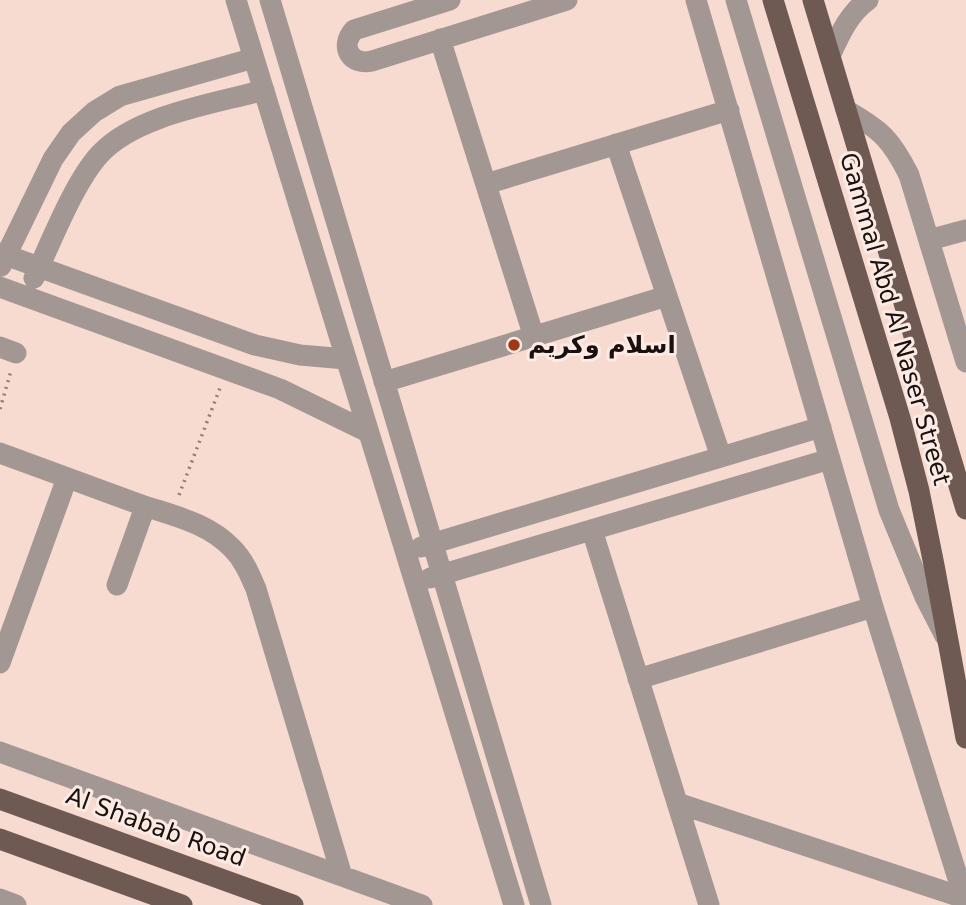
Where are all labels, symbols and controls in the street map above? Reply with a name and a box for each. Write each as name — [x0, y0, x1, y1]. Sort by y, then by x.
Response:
street label: Gammal Abd Al Naser Street — [834, 149, 956, 489]
place label: اسلام وكريم — [528, 331, 676, 359]
marker: اسلام وكريم — [506, 337, 522, 353]
street label: Al Shabab Road — [62, 782, 250, 872]

